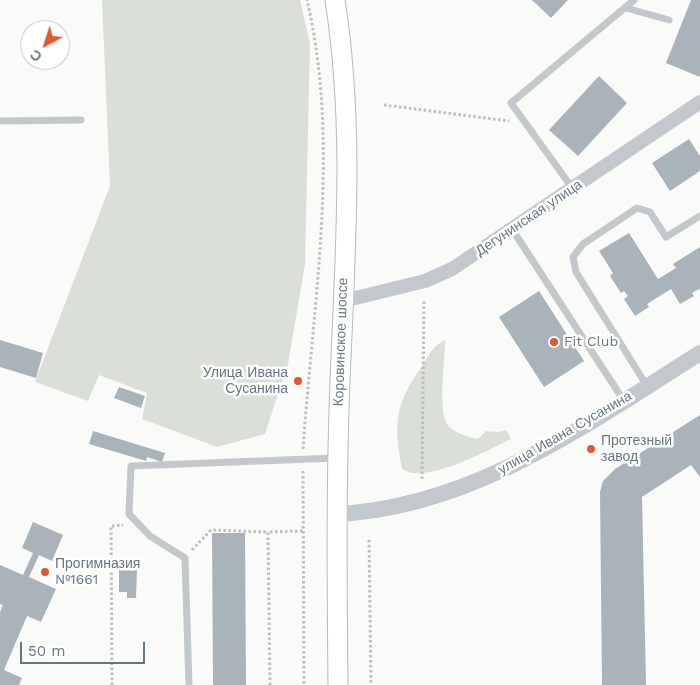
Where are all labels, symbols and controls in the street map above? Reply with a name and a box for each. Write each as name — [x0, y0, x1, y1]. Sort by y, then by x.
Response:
north arrow — [20, 20, 70, 70]
text: С — [27, 46, 45, 65]
street label: Дегунинская улица — [473, 176, 585, 260]
street label: Коровинское шоссе — [330, 277, 352, 407]
place label: Fit Club — [564, 334, 618, 350]
marker: Fit Club — [548, 336, 560, 348]
place label: Улица Ивана Сусанина — [203, 365, 288, 398]
marker: Улица Ивана Сусанина — [292, 375, 304, 387]
street label: улица Ивана Сусанина — [495, 388, 635, 478]
place label: Протезный завод — [601, 433, 672, 466]
marker: Протезный завод — [585, 443, 597, 455]
place label: Прогимназия №1661 — [55, 556, 140, 588]
marker: Прогимназия №1661 — [39, 566, 51, 578]
scale bar — [22, 632, 148, 664]
text: 50 m — [28, 642, 65, 660]

